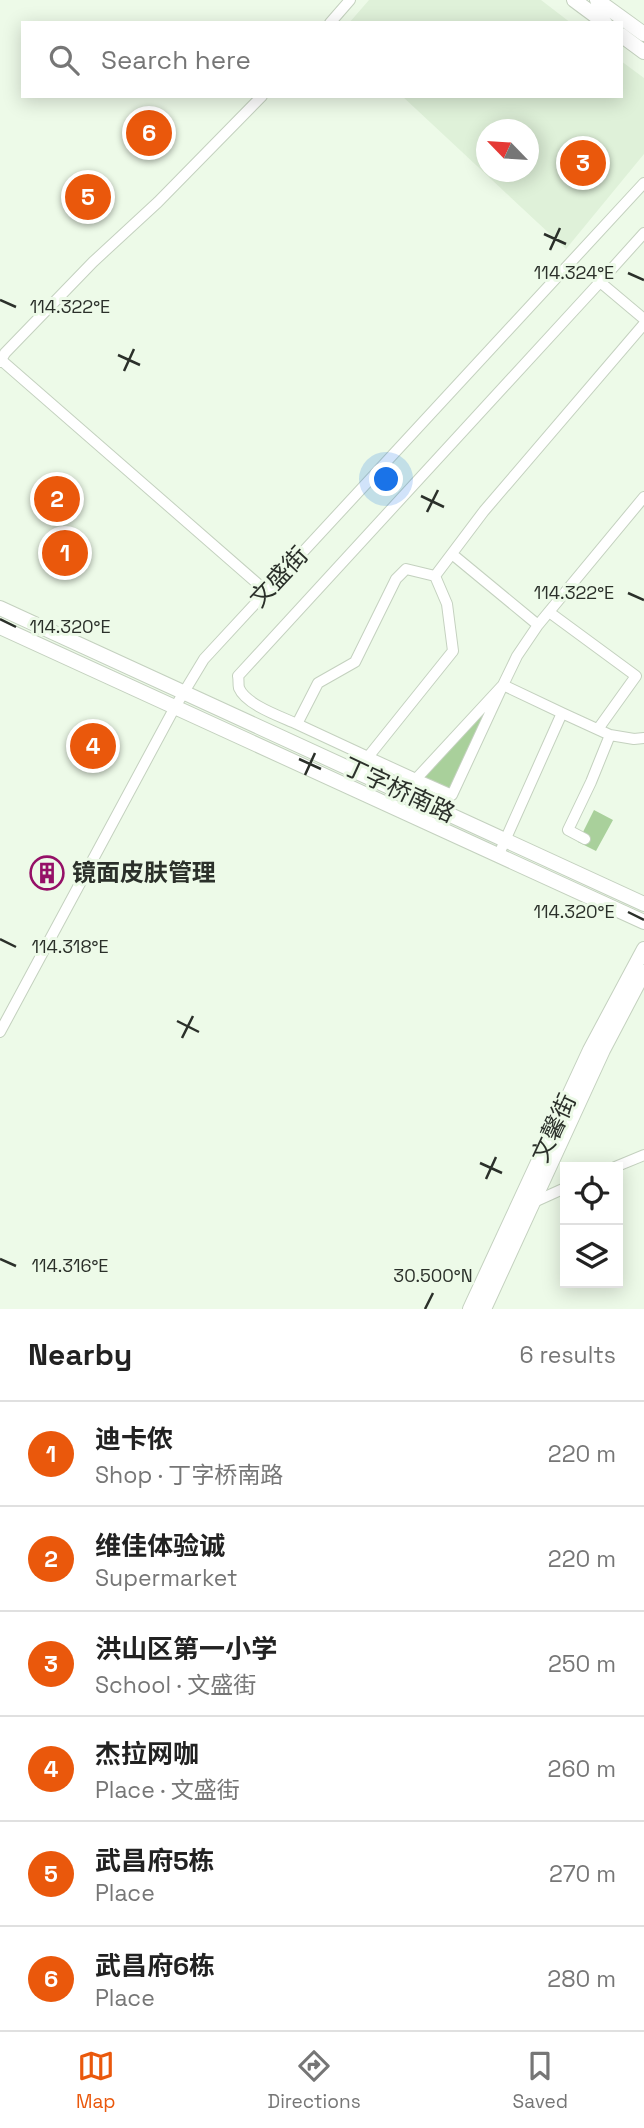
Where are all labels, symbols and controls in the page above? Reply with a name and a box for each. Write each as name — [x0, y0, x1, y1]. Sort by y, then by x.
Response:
search box — [21, 21, 623, 98]
icon: search — [45, 41, 83, 79]
text: Search here — [101, 43, 251, 77]
pin: 6 — [126, 107, 172, 159]
north arrow — [476, 119, 539, 182]
pin: 3 — [560, 137, 606, 189]
pin: 5 — [65, 171, 111, 223]
text: 114.324°E — [534, 261, 614, 284]
text: 114.322°E — [30, 295, 110, 318]
your location — [369, 462, 403, 496]
pin: 2 — [34, 473, 80, 525]
pin: 1 — [42, 527, 88, 579]
street label: 文盛街 — [243, 540, 315, 614]
text: 114.322°E — [534, 581, 614, 604]
text: 114.320°E — [29, 615, 111, 638]
pin: 4 — [70, 720, 116, 772]
street label: 丁字桥南路 — [338, 750, 460, 829]
building icon: 镜面皮肤管理 — [28, 854, 66, 892]
place label: 镜面皮肤管理 — [72, 857, 216, 888]
text: 114.320°E — [533, 900, 615, 923]
text: 114.318°E — [31, 935, 109, 958]
street label: 文馨街 — [524, 1089, 583, 1167]
map controls — [560, 1162, 623, 1288]
button: locate — [560, 1162, 623, 1225]
button: layers — [560, 1225, 623, 1288]
text: 114.316°E — [32, 1254, 109, 1277]
text: 30.500°N — [393, 1264, 473, 1287]
text: Nearby — [28, 1335, 132, 1374]
text: 6 results — [520, 1340, 616, 1370]
text: 迪卡侬 — [95, 1422, 173, 1456]
text: 1 — [46, 1439, 56, 1469]
text: 220 m — [548, 1439, 616, 1469]
text: Shop · 丁字桥南路 — [95, 1460, 283, 1490]
text: 维佳体验诚 — [95, 1529, 225, 1563]
text: 2 — [44, 1544, 58, 1574]
text: 220 m — [548, 1544, 616, 1574]
text: Supermarket — [95, 1563, 237, 1593]
text: 洪山区第一小学 — [95, 1632, 277, 1666]
text: 3 — [44, 1649, 58, 1679]
text: 250 m — [548, 1649, 616, 1679]
text: School · 文盛街 — [95, 1670, 256, 1700]
text: 杰拉网咖 — [95, 1737, 199, 1771]
text: 4 — [44, 1754, 58, 1784]
text: 260 m — [548, 1754, 616, 1784]
text: Place · 文盛街 — [95, 1775, 240, 1805]
text: 武昌府5栋 — [95, 1844, 215, 1878]
text: 5 — [44, 1859, 58, 1889]
text: 270 m — [549, 1859, 616, 1889]
text: Place — [95, 1878, 155, 1908]
text: 武昌府6栋 — [95, 1949, 215, 1983]
text: 6 — [44, 1964, 58, 1994]
text: 280 m — [547, 1964, 616, 1994]
text: Place — [95, 1983, 155, 2013]
tab: Map — [76, 2047, 116, 2114]
tab: Directions — [268, 2047, 361, 2114]
tab: Saved — [513, 2047, 568, 2114]

